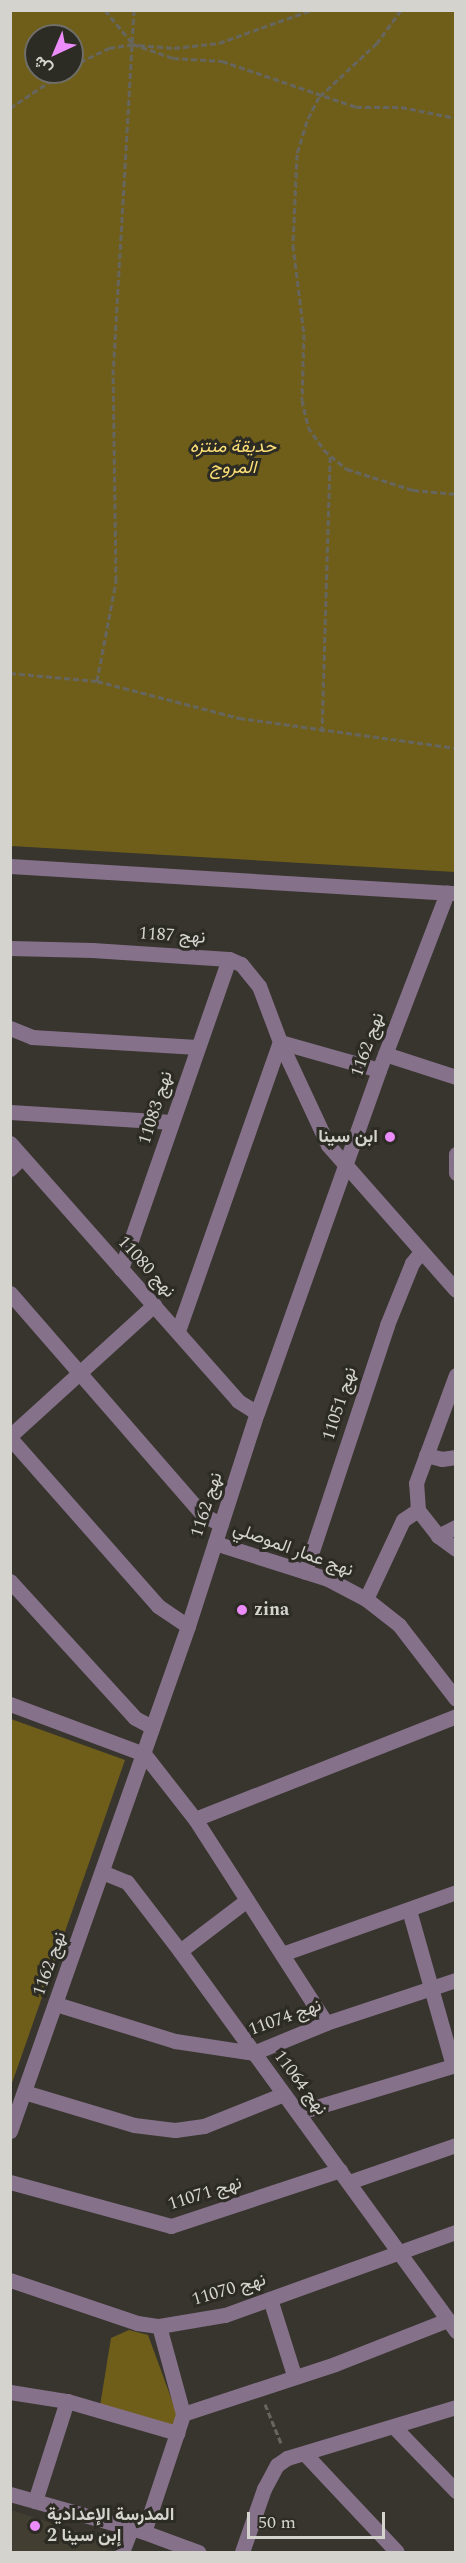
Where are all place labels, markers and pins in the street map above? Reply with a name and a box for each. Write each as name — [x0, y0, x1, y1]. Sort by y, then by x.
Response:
place label: ابن سينا — [318, 1126, 378, 1148]
marker: ابن سينا — [383, 1130, 397, 1144]
place label: zina — [254, 1599, 289, 1621]
marker: zina — [235, 1603, 249, 1617]
place label: المدرسة الإعدادية إبن سينا 2 — [47, 2505, 174, 2548]
marker: المدرسة الإعدادية إبن سينا 2 — [28, 2519, 42, 2533]

